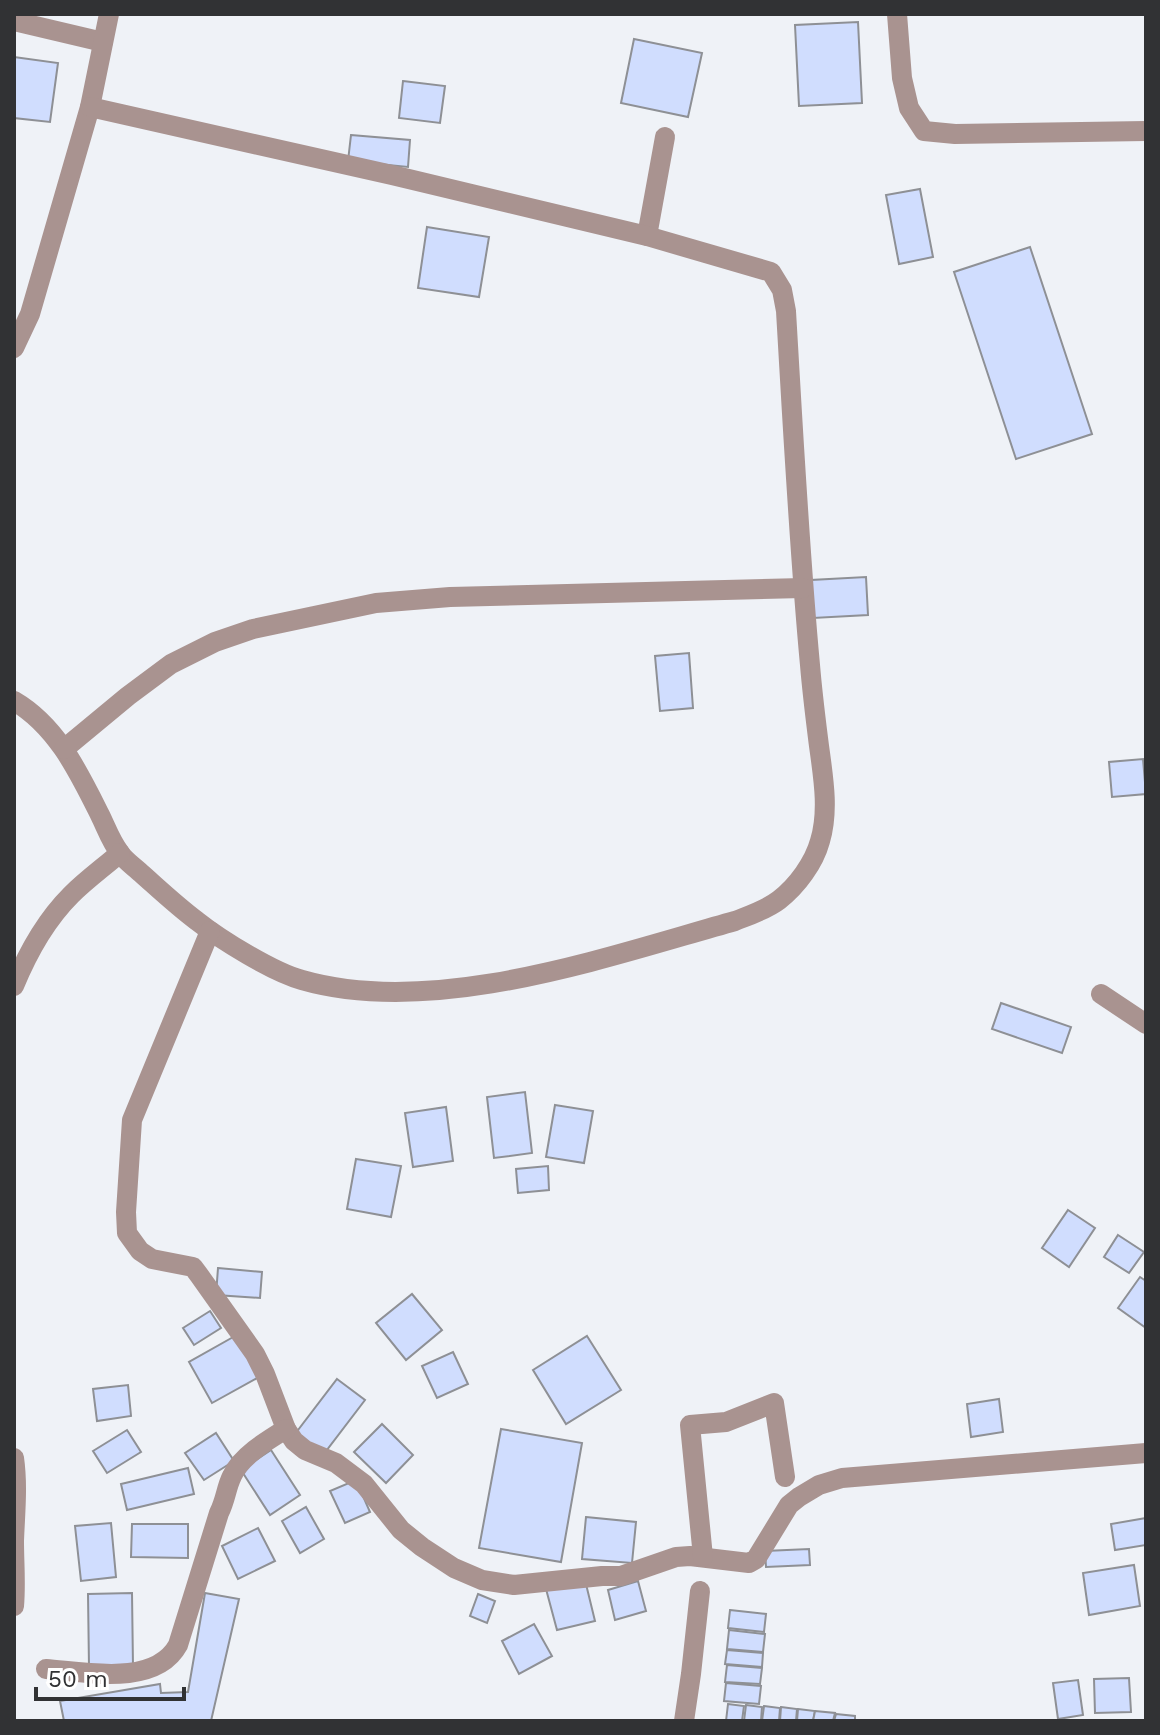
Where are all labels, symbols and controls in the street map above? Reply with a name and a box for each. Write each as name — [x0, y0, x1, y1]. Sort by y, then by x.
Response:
scale bar — [36, 1651, 184, 1701]
text: 50 m — [48, 1665, 108, 1693]

